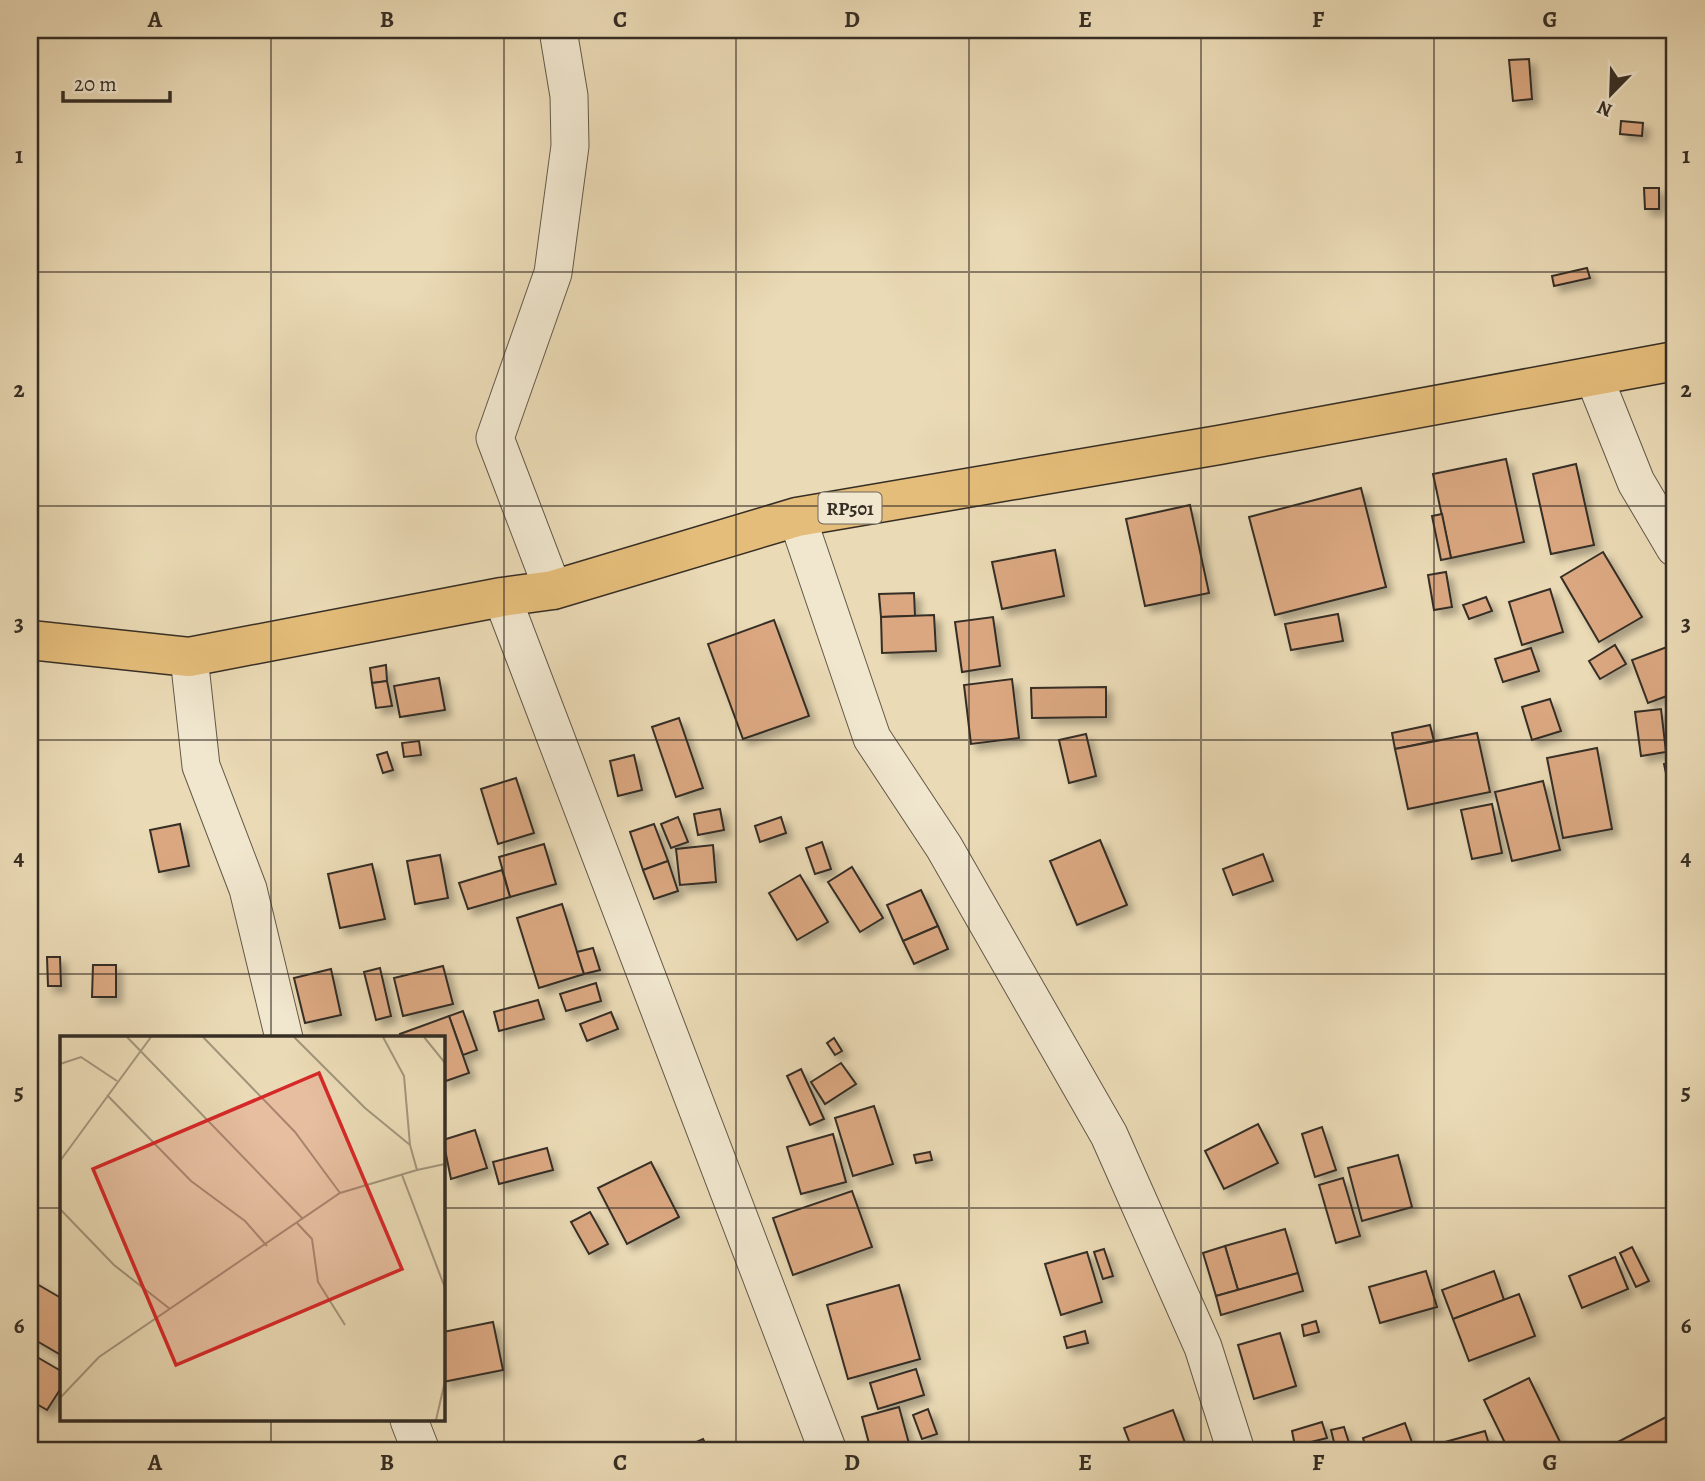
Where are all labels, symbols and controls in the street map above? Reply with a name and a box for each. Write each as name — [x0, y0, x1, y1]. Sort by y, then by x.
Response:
text: A — [147, 4, 163, 35]
text: B — [380, 4, 394, 35]
text: C — [613, 4, 627, 35]
text: D — [844, 4, 860, 35]
text: E — [1078, 4, 1092, 35]
text: F — [1312, 4, 1325, 35]
text: G — [1542, 4, 1558, 35]
scale bar — [63, 60, 170, 104]
north arrow — [1576, 60, 1646, 130]
text: 20 m — [74, 70, 117, 98]
text: N — [1593, 94, 1616, 123]
text: 1 — [15, 140, 23, 171]
text: 1 — [1682, 140, 1690, 171]
text: 2 — [13, 374, 25, 405]
text: 2 — [1680, 374, 1692, 405]
road number: RP501 — [818, 492, 882, 524]
text: 3 — [14, 608, 24, 639]
text: 3 — [1681, 608, 1691, 639]
text: 4 — [14, 842, 25, 873]
text: 4 — [1681, 842, 1692, 873]
inset map — [60, 1036, 444, 1422]
text: 5 — [14, 1076, 24, 1107]
text: 5 — [1681, 1076, 1691, 1107]
text: 6 — [14, 1310, 25, 1341]
text: 6 — [1681, 1310, 1692, 1341]
text: A — [147, 1447, 163, 1478]
text: B — [380, 1447, 394, 1478]
text: C — [613, 1447, 627, 1478]
text: D — [844, 1447, 860, 1478]
text: E — [1078, 1447, 1092, 1478]
text: F — [1312, 1447, 1325, 1478]
text: G — [1542, 1447, 1558, 1478]

